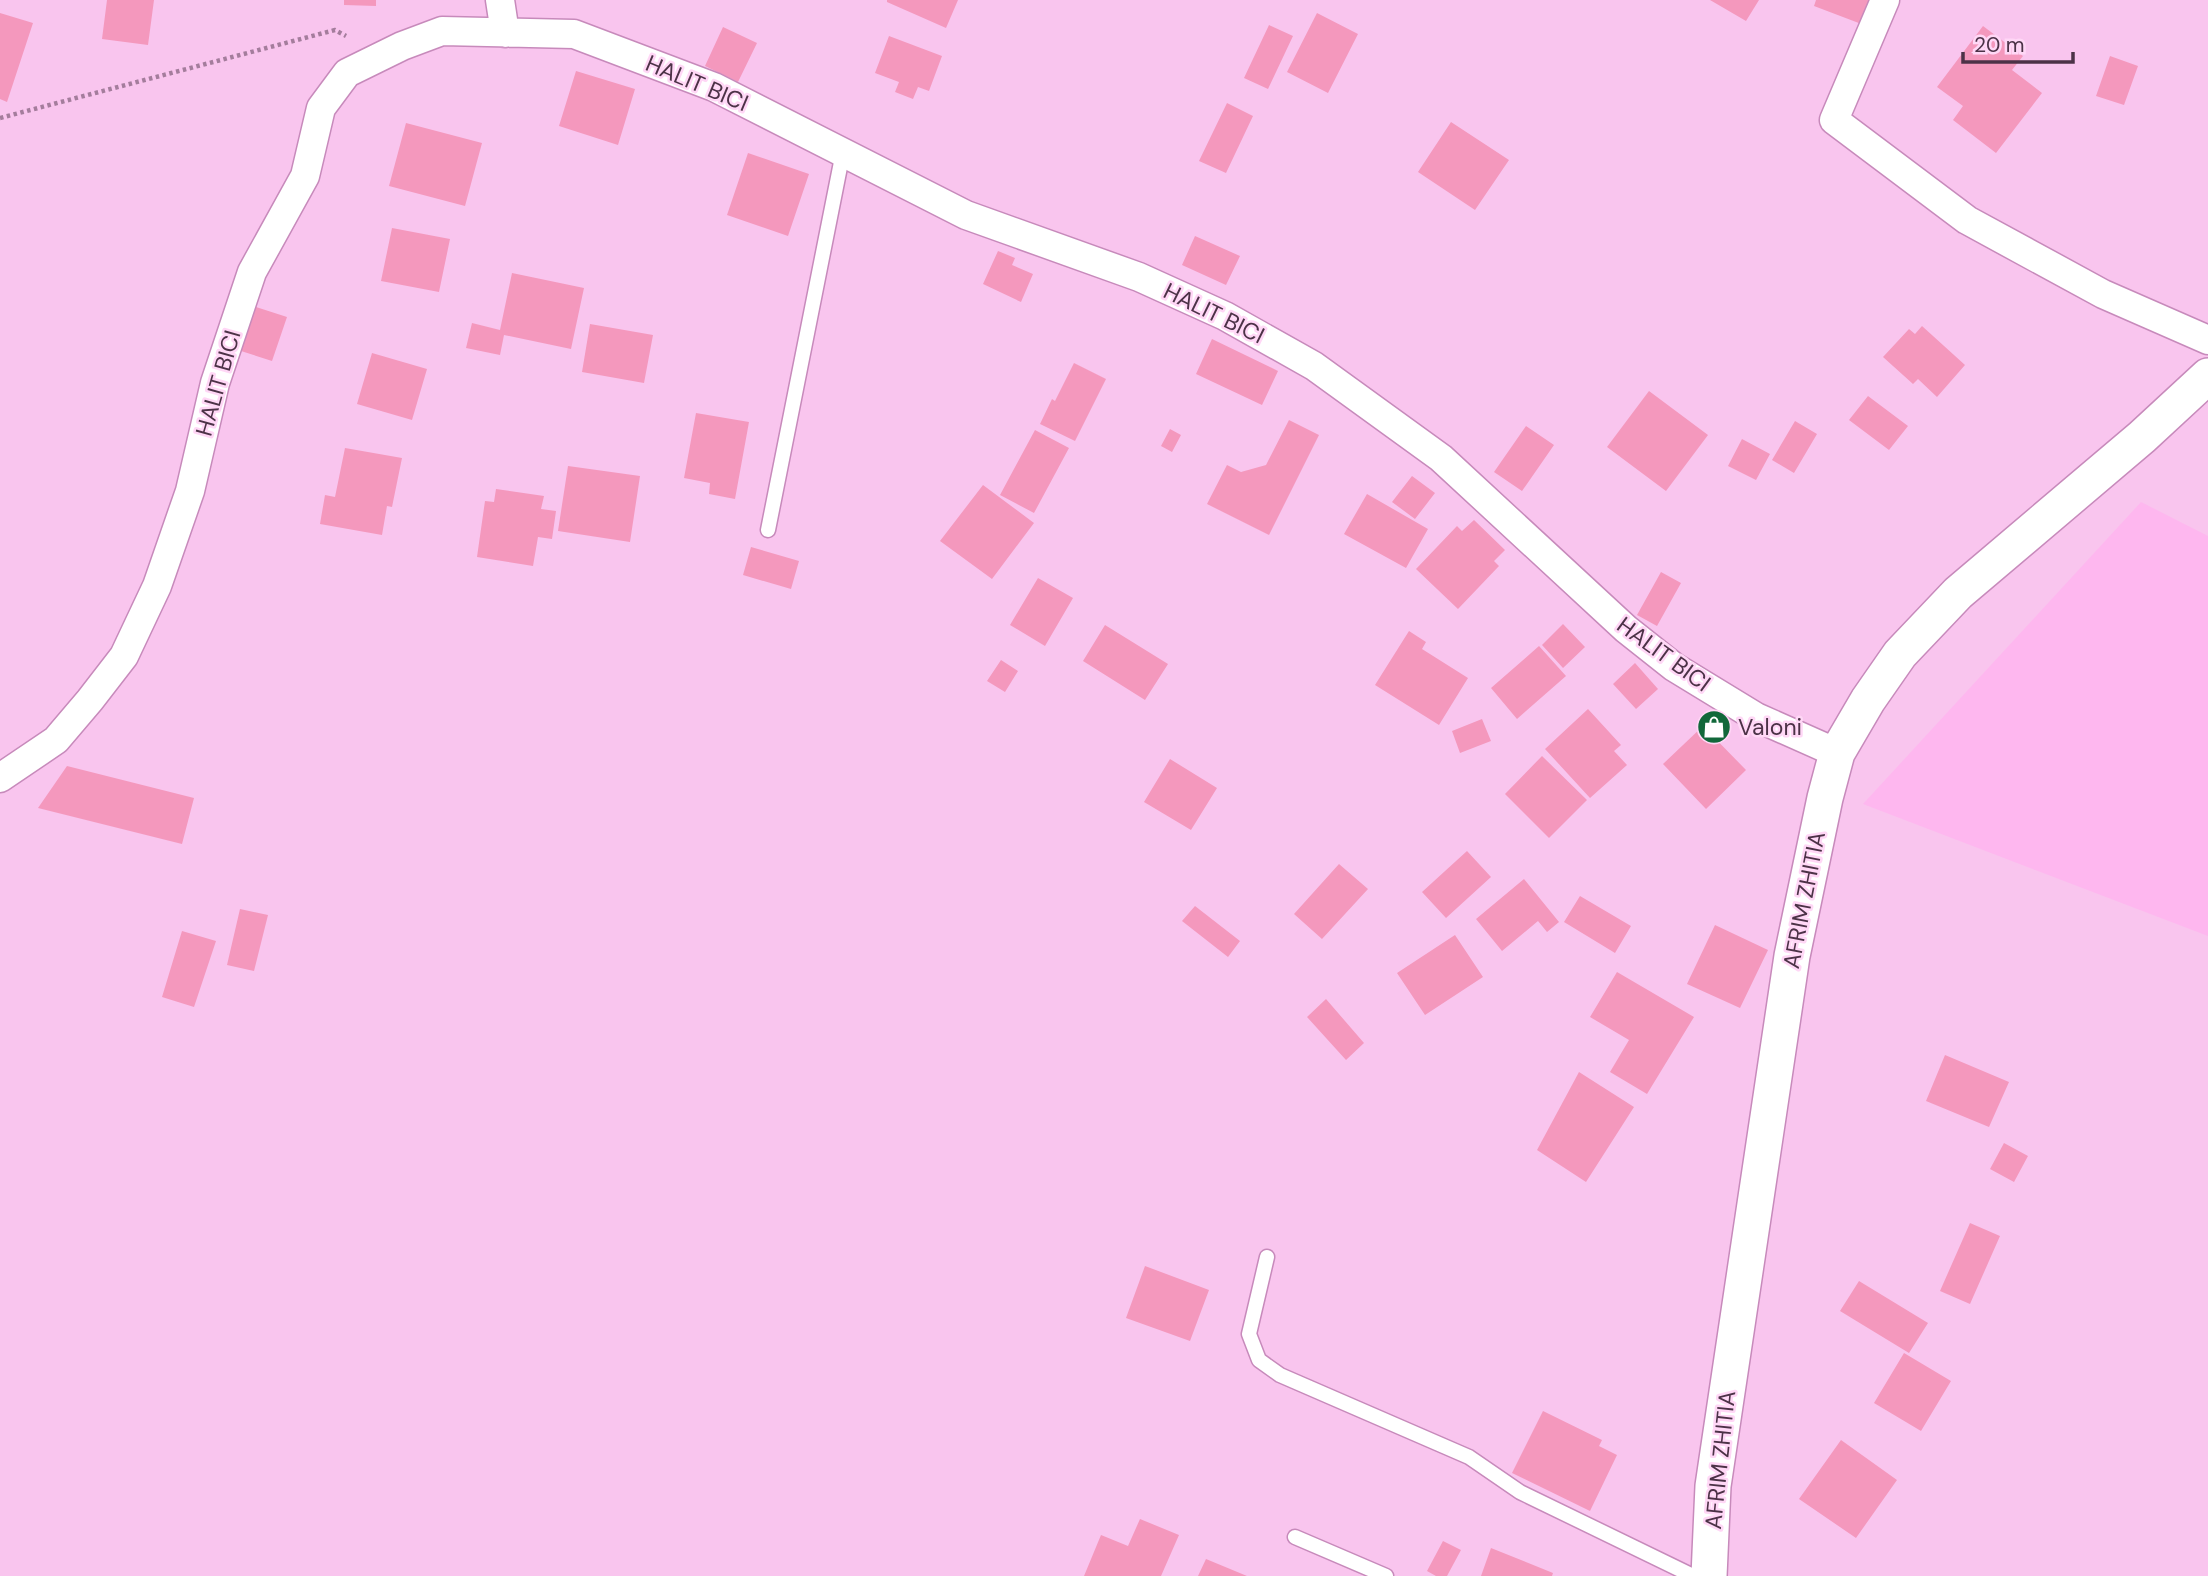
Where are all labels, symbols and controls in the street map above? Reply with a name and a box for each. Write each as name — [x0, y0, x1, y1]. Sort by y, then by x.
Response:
scale bar — [1963, 21, 2073, 65]
text: 20 m — [1974, 31, 2025, 59]
street label: HALIT BICI — [641, 48, 753, 118]
street label: HALIT BICI — [1159, 276, 1269, 350]
street label: HALIT BICI — [189, 327, 247, 439]
street label: HALIT BICI — [1611, 610, 1717, 698]
shop icon: Valoni — [1695, 708, 1733, 746]
place label: Valoni — [1738, 712, 1802, 742]
street label: AFRIM ZHITIA — [1776, 829, 1832, 971]
street label: AFRIM ZHITIA — [1698, 1389, 1742, 1531]

